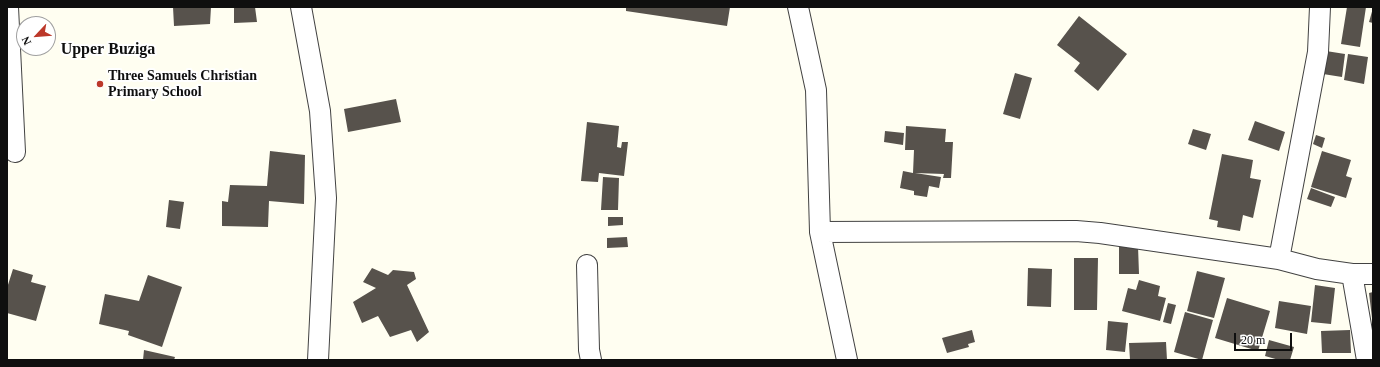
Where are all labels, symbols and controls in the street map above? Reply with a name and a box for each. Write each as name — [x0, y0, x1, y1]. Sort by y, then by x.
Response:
north arrow — [16, 16, 56, 56]
text: N — [19, 35, 33, 47]
district label: Upper Buziga — [61, 40, 155, 60]
place label: Three Samuels Christian Primary School — [108, 68, 257, 100]
marker: Three Samuels Christian Primary School — [95, 79, 105, 89]
scale bar — [1236, 325, 1294, 351]
text: 20 m — [1241, 333, 1265, 347]

